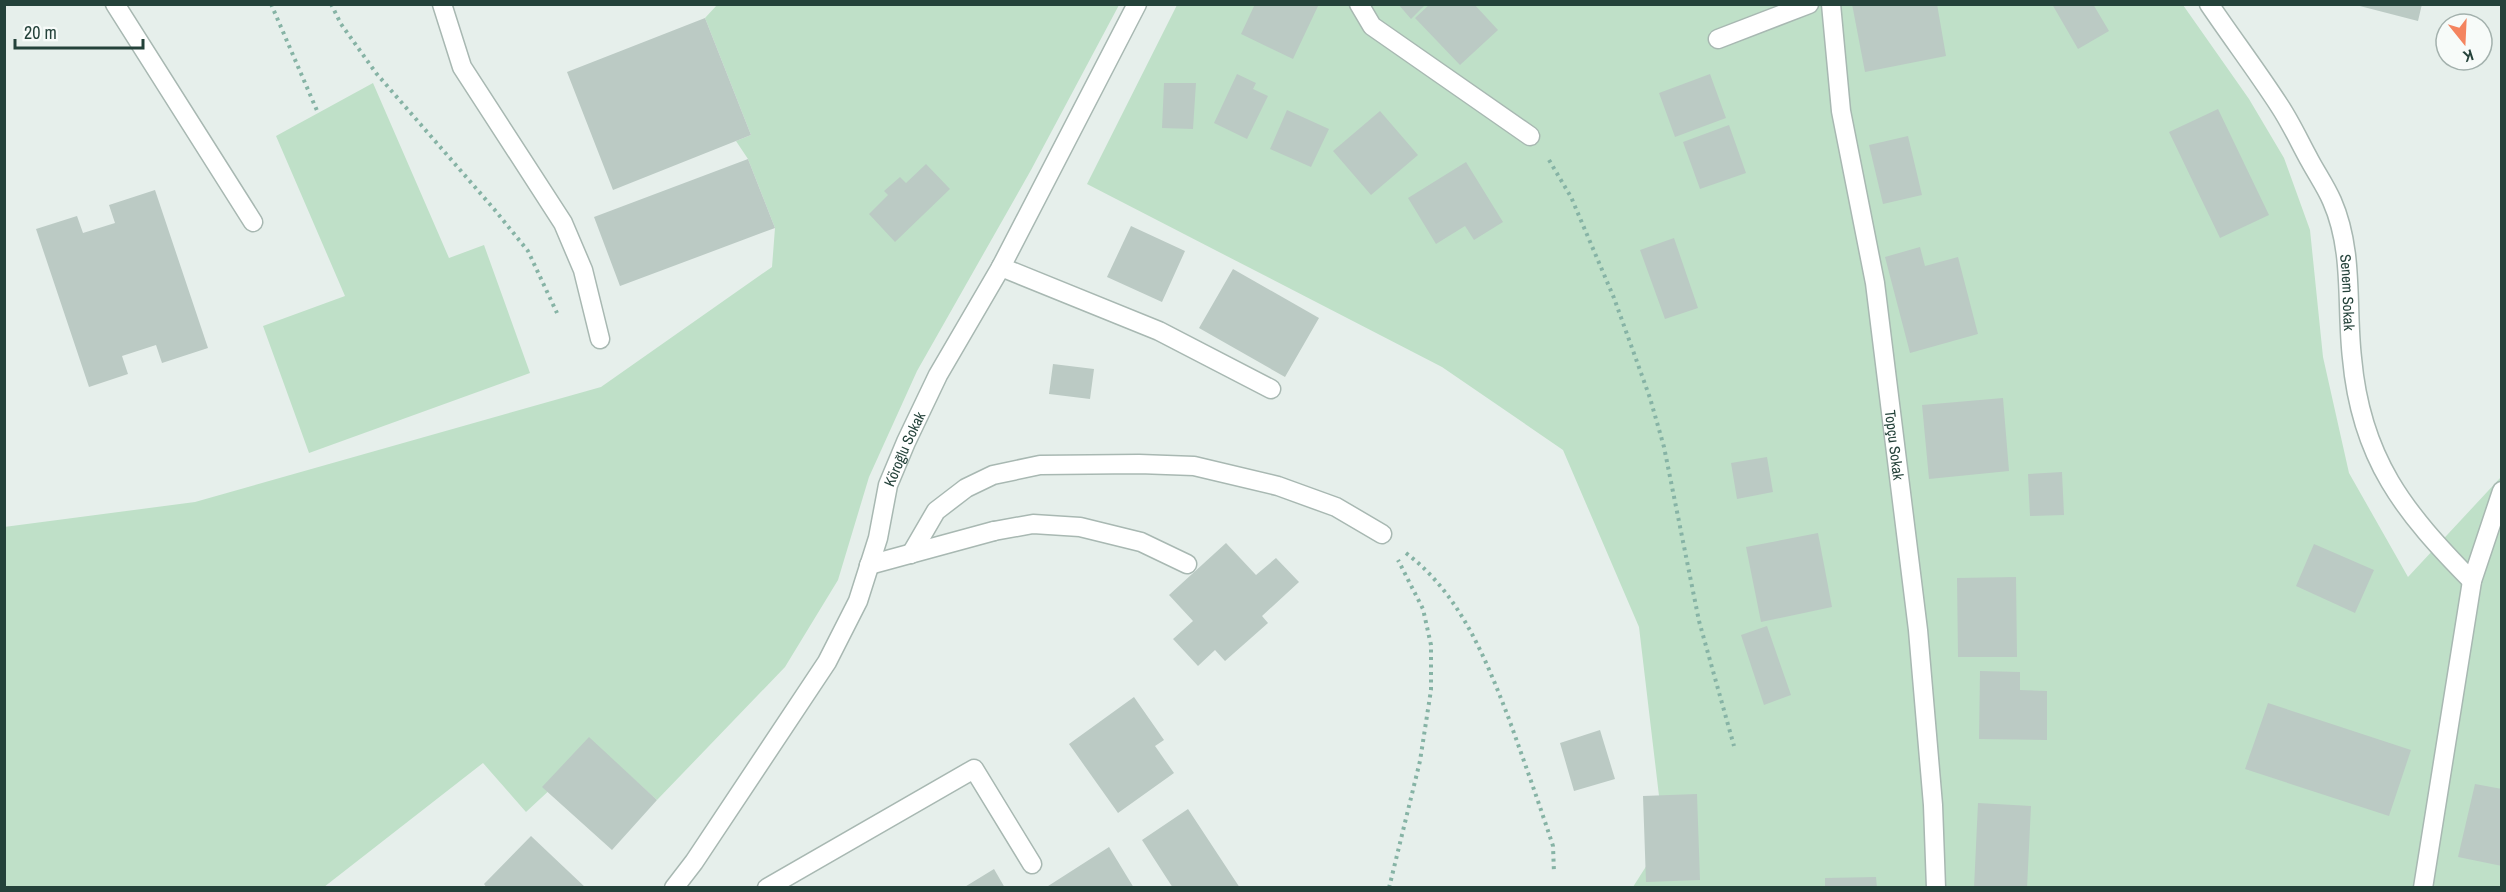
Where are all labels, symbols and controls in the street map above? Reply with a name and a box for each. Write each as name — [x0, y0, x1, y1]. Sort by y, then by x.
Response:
scale bar — [15, 12, 142, 50]
north arrow — [2434, 12, 2494, 72]
text: 20 m — [24, 20, 57, 45]
text: K — [2460, 44, 2477, 68]
street label: Senem Sokak — [2335, 253, 2360, 332]
street label: Köroğlu Sokak — [878, 407, 930, 490]
street label: Topçu Sokak — [1880, 409, 1910, 482]

